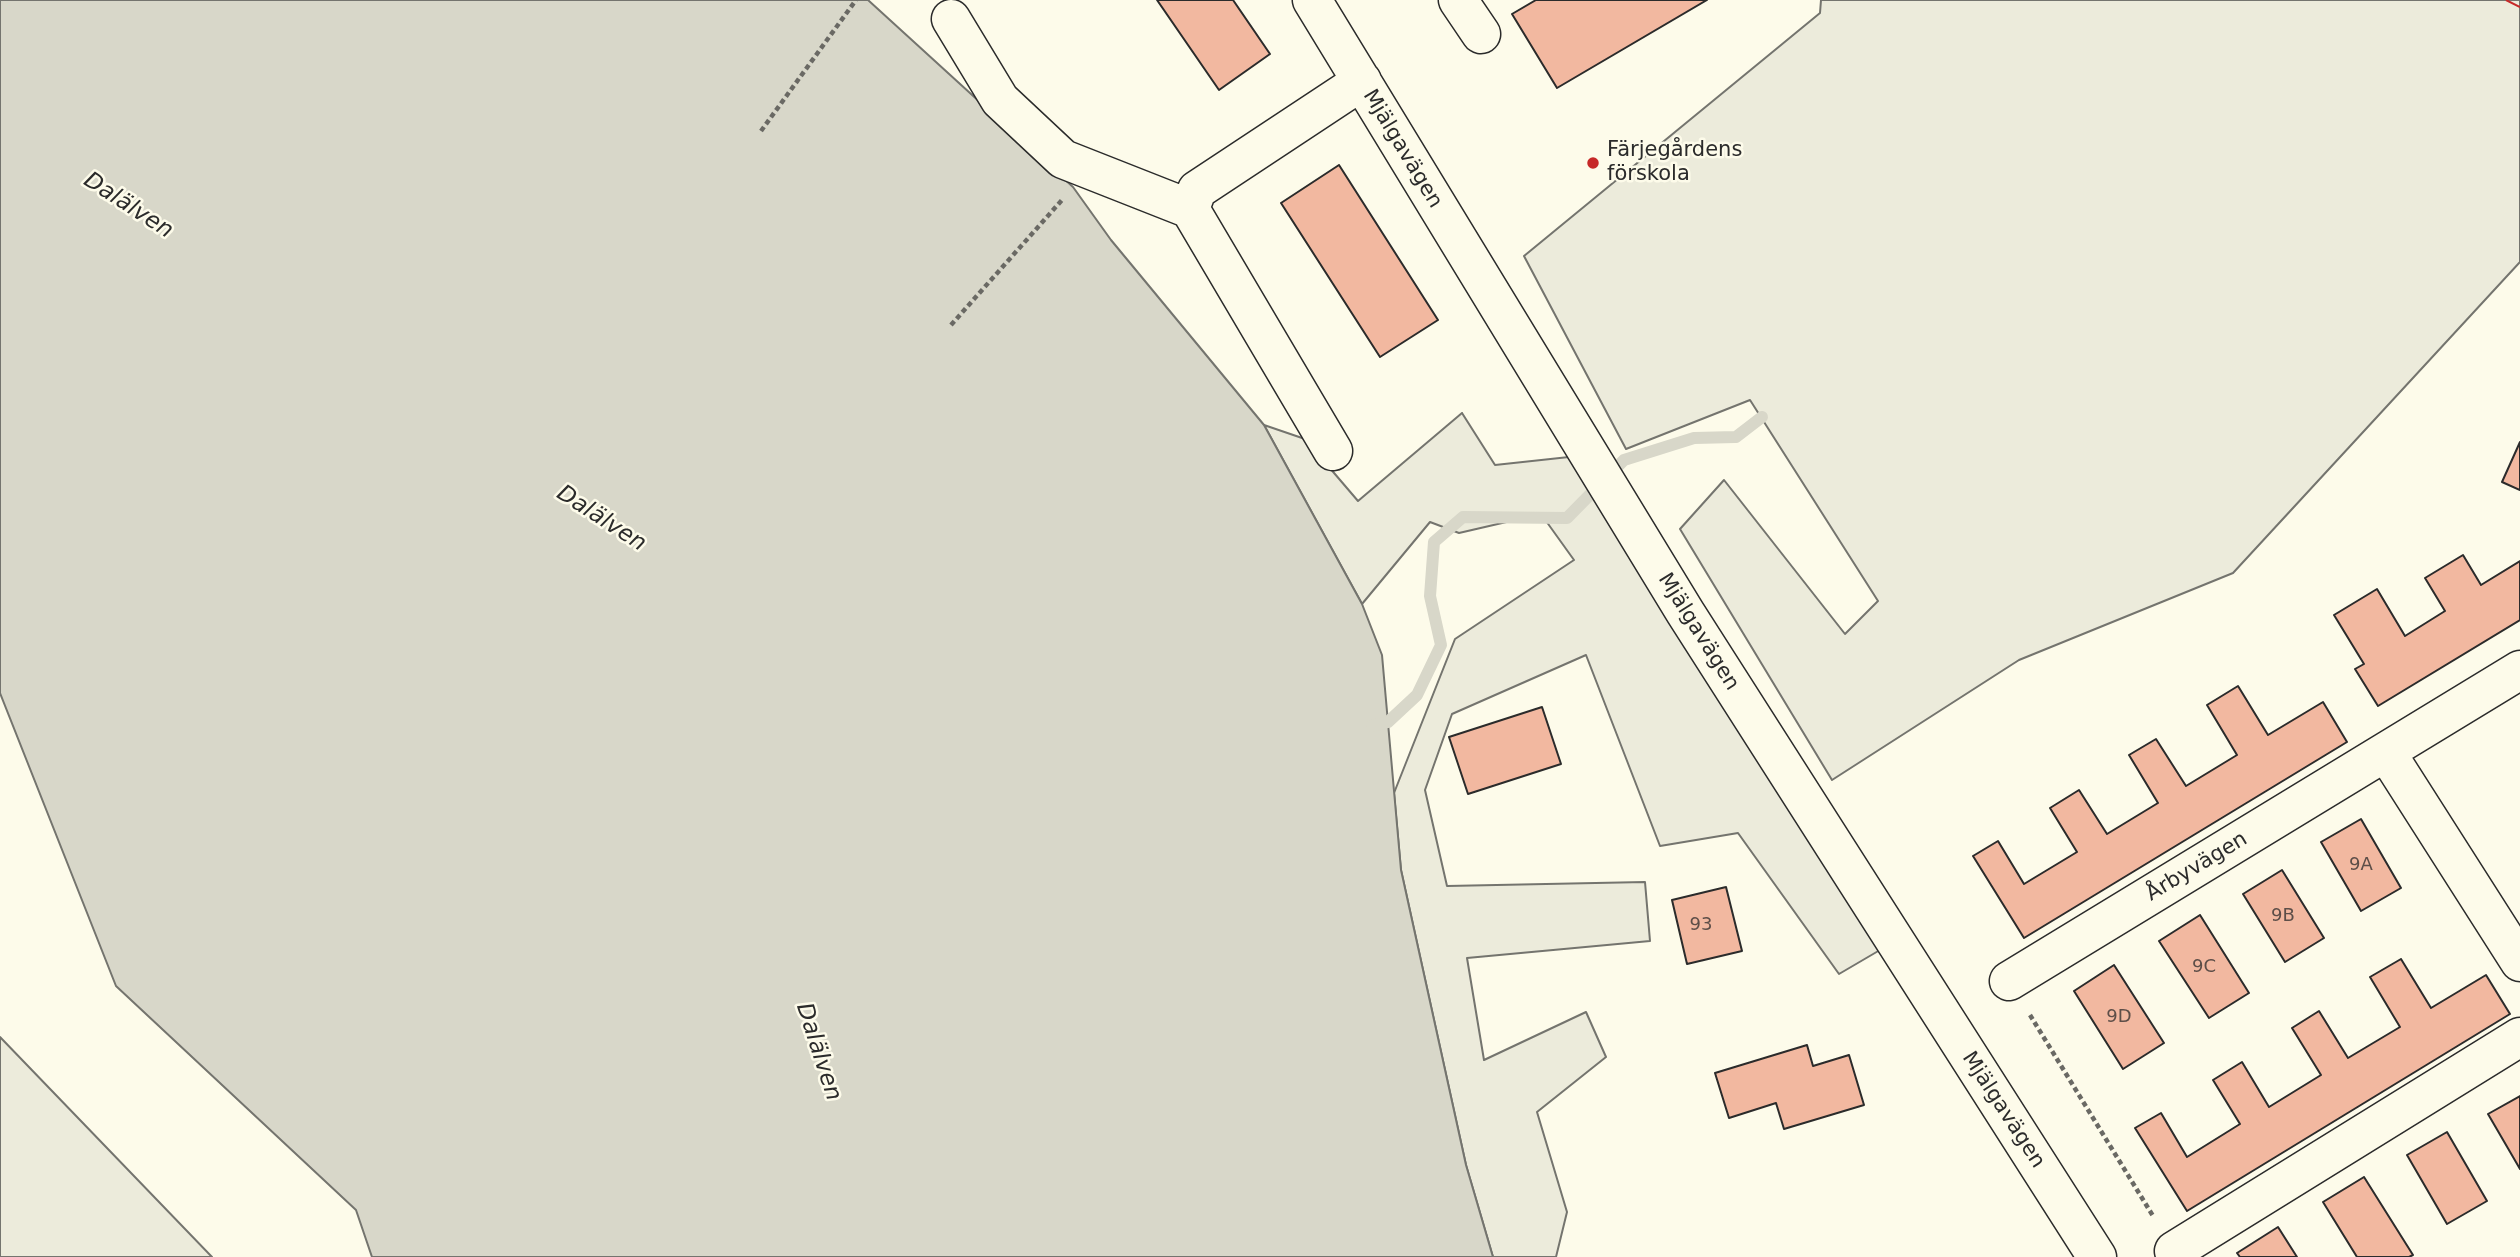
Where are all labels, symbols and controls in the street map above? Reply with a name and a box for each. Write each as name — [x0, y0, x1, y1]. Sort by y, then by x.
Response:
street label: Mjälgavägen — [1357, 85, 1447, 213]
place label: Färjegårdens förskola — [1607, 138, 1742, 188]
marker: Färjegårdens förskola — [1585, 155, 1601, 171]
water label: Dalälven — [78, 167, 178, 245]
water label: Dalälven — [551, 480, 651, 558]
street label: Mjälgavägen — [1652, 569, 1744, 695]
street label: Årbyvägen — [2142, 827, 2252, 907]
house number: 9A — [2349, 854, 2373, 876]
house number: 9B — [2271, 905, 2295, 927]
house number: 93 — [1690, 914, 1712, 936]
house number: 9C — [2192, 956, 2216, 978]
water label: Dalälven — [789, 1000, 847, 1104]
house number: 9D — [2106, 1006, 2132, 1028]
street label: Mjälgavägen — [1956, 1047, 2050, 1173]

